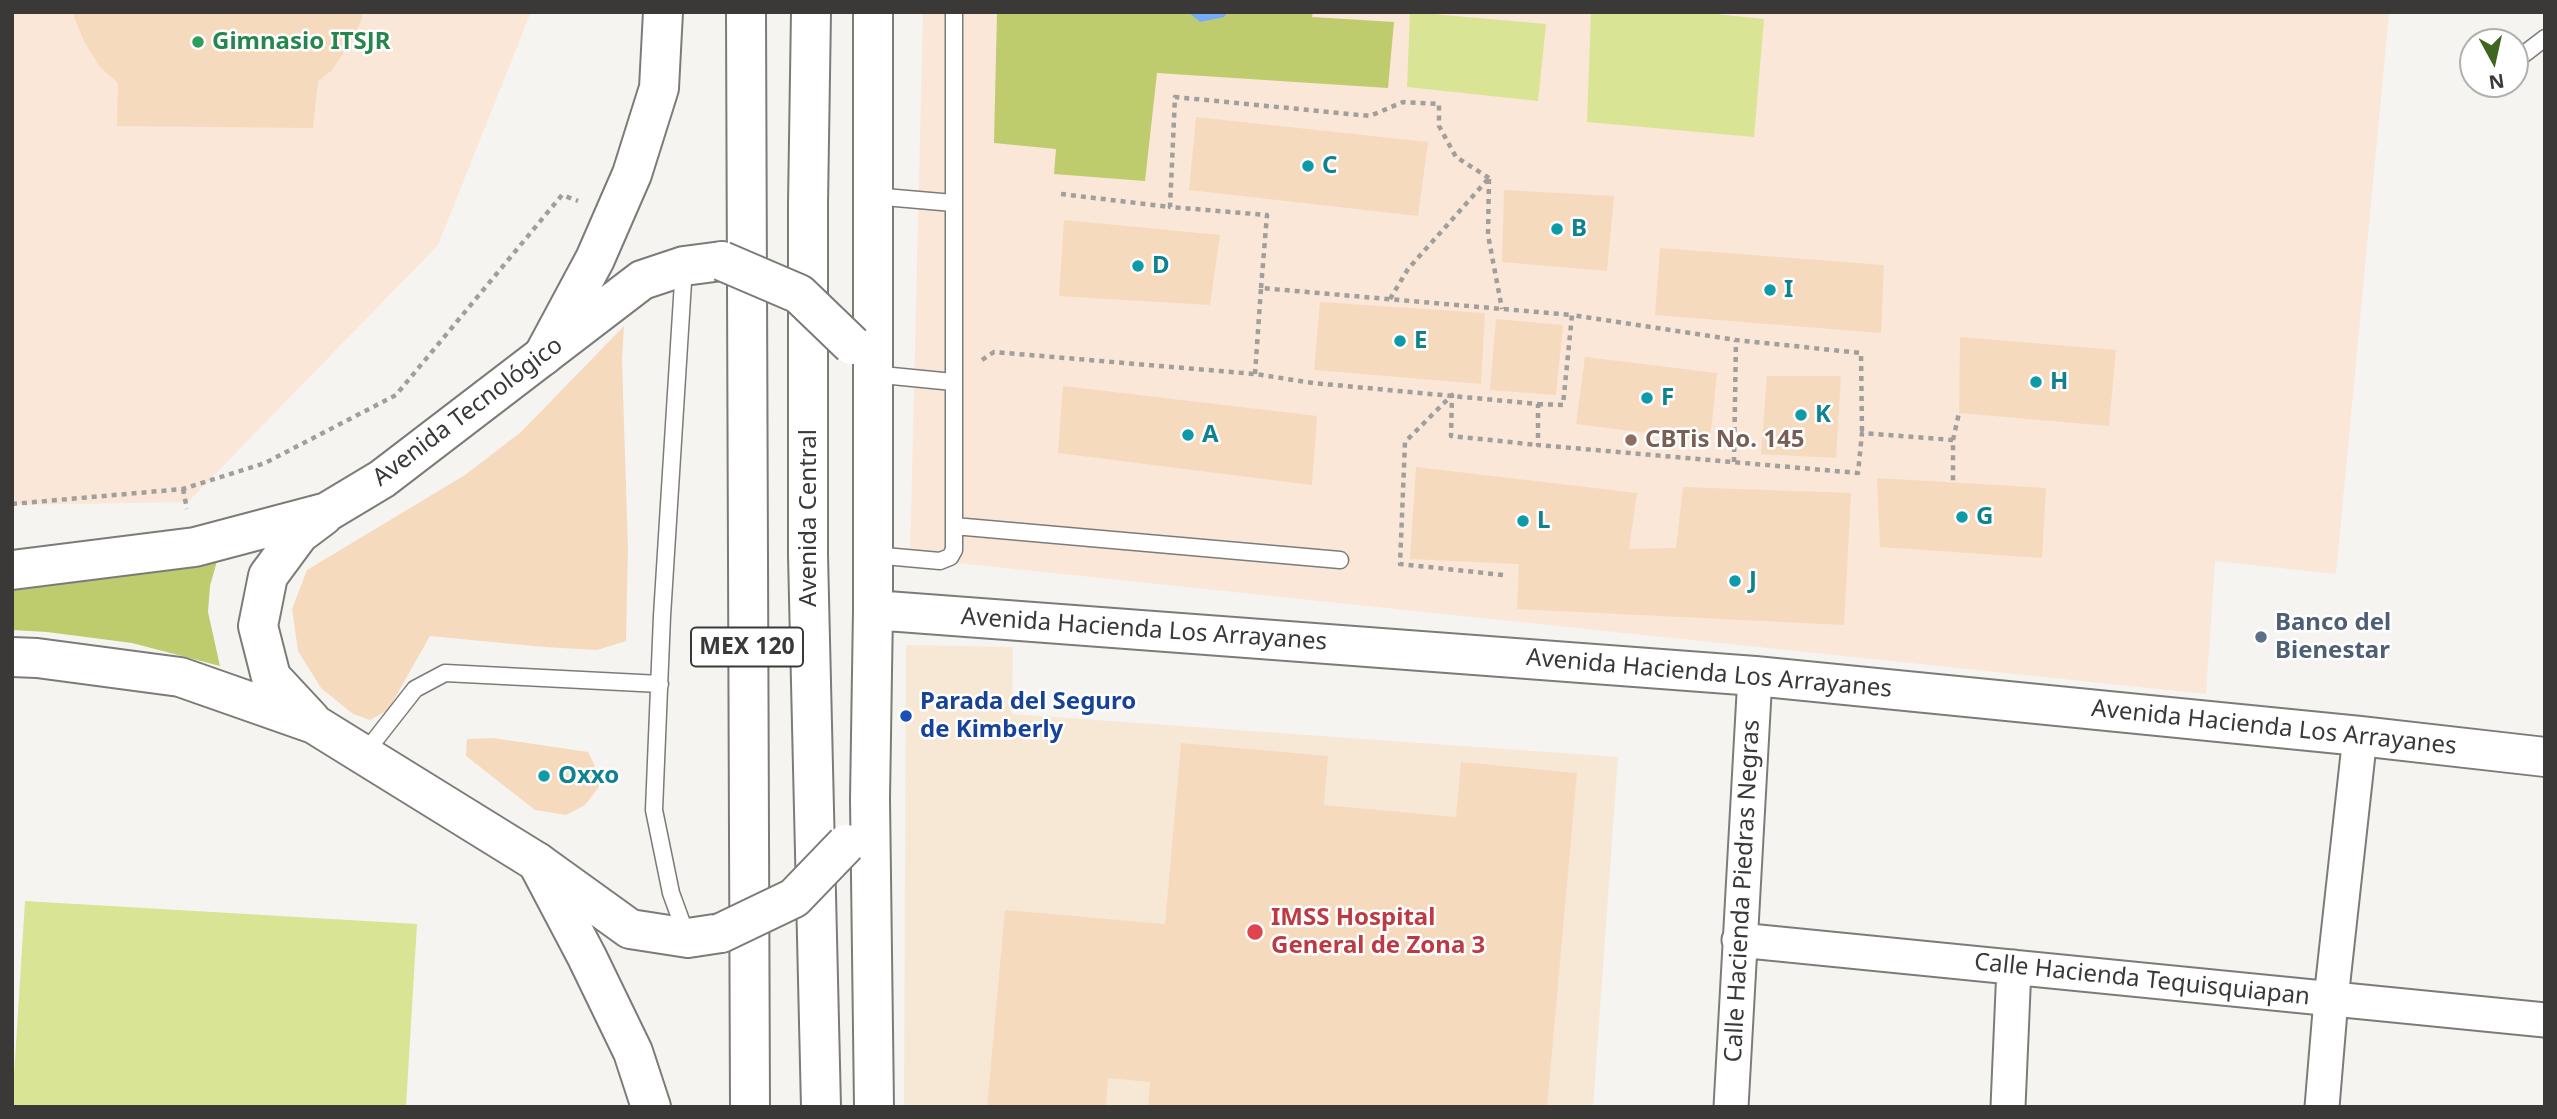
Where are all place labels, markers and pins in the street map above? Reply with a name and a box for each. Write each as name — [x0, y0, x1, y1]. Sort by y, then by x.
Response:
place label: Gimnasio ITSJR — [212, 28, 390, 56]
marker: Gimnasio ITSJR — [190, 34, 206, 50]
place label: C — [1322, 152, 1337, 180]
marker: C — [1300, 158, 1316, 174]
place label: B — [1571, 215, 1587, 243]
marker: B — [1549, 221, 1565, 237]
place label: D — [1152, 252, 1170, 280]
marker: D — [1130, 258, 1146, 274]
place label: I — [1784, 276, 1793, 304]
marker: I — [1762, 282, 1778, 298]
place label: E — [1414, 327, 1427, 355]
marker: E — [1392, 333, 1408, 349]
place label: H — [2050, 368, 2068, 396]
marker: H — [2028, 374, 2044, 390]
place label: F — [1661, 384, 1674, 412]
marker: F — [1639, 390, 1655, 406]
place label: K — [1815, 401, 1831, 429]
marker: K — [1793, 407, 1809, 423]
place label: A — [1202, 421, 1219, 449]
place label: CBTis No. 145 — [1645, 426, 1804, 454]
marker: A — [1180, 427, 1196, 443]
marker: CBTis No. 145 — [1623, 432, 1639, 448]
place label: G — [1976, 503, 1993, 531]
place label: L — [1537, 507, 1550, 535]
marker: G — [1954, 509, 1970, 525]
marker: L — [1515, 513, 1531, 529]
place label: J — [1749, 567, 1757, 595]
marker: J — [1727, 573, 1743, 589]
place label: Banco del Bienestar — [2275, 609, 2391, 665]
marker: Banco del Bienestar — [2253, 629, 2269, 645]
place label: Parada del Seguro de Kimberly — [920, 688, 1136, 744]
marker: Parada del Seguro de Kimberly — [898, 708, 914, 724]
place label: Oxxo — [558, 762, 619, 790]
marker: Oxxo — [536, 768, 552, 784]
place label: IMSS Hospital General de Zona 3 — [1271, 904, 1485, 960]
marker: IMSS Hospital General de Zona 3 — [1245, 922, 1265, 942]

